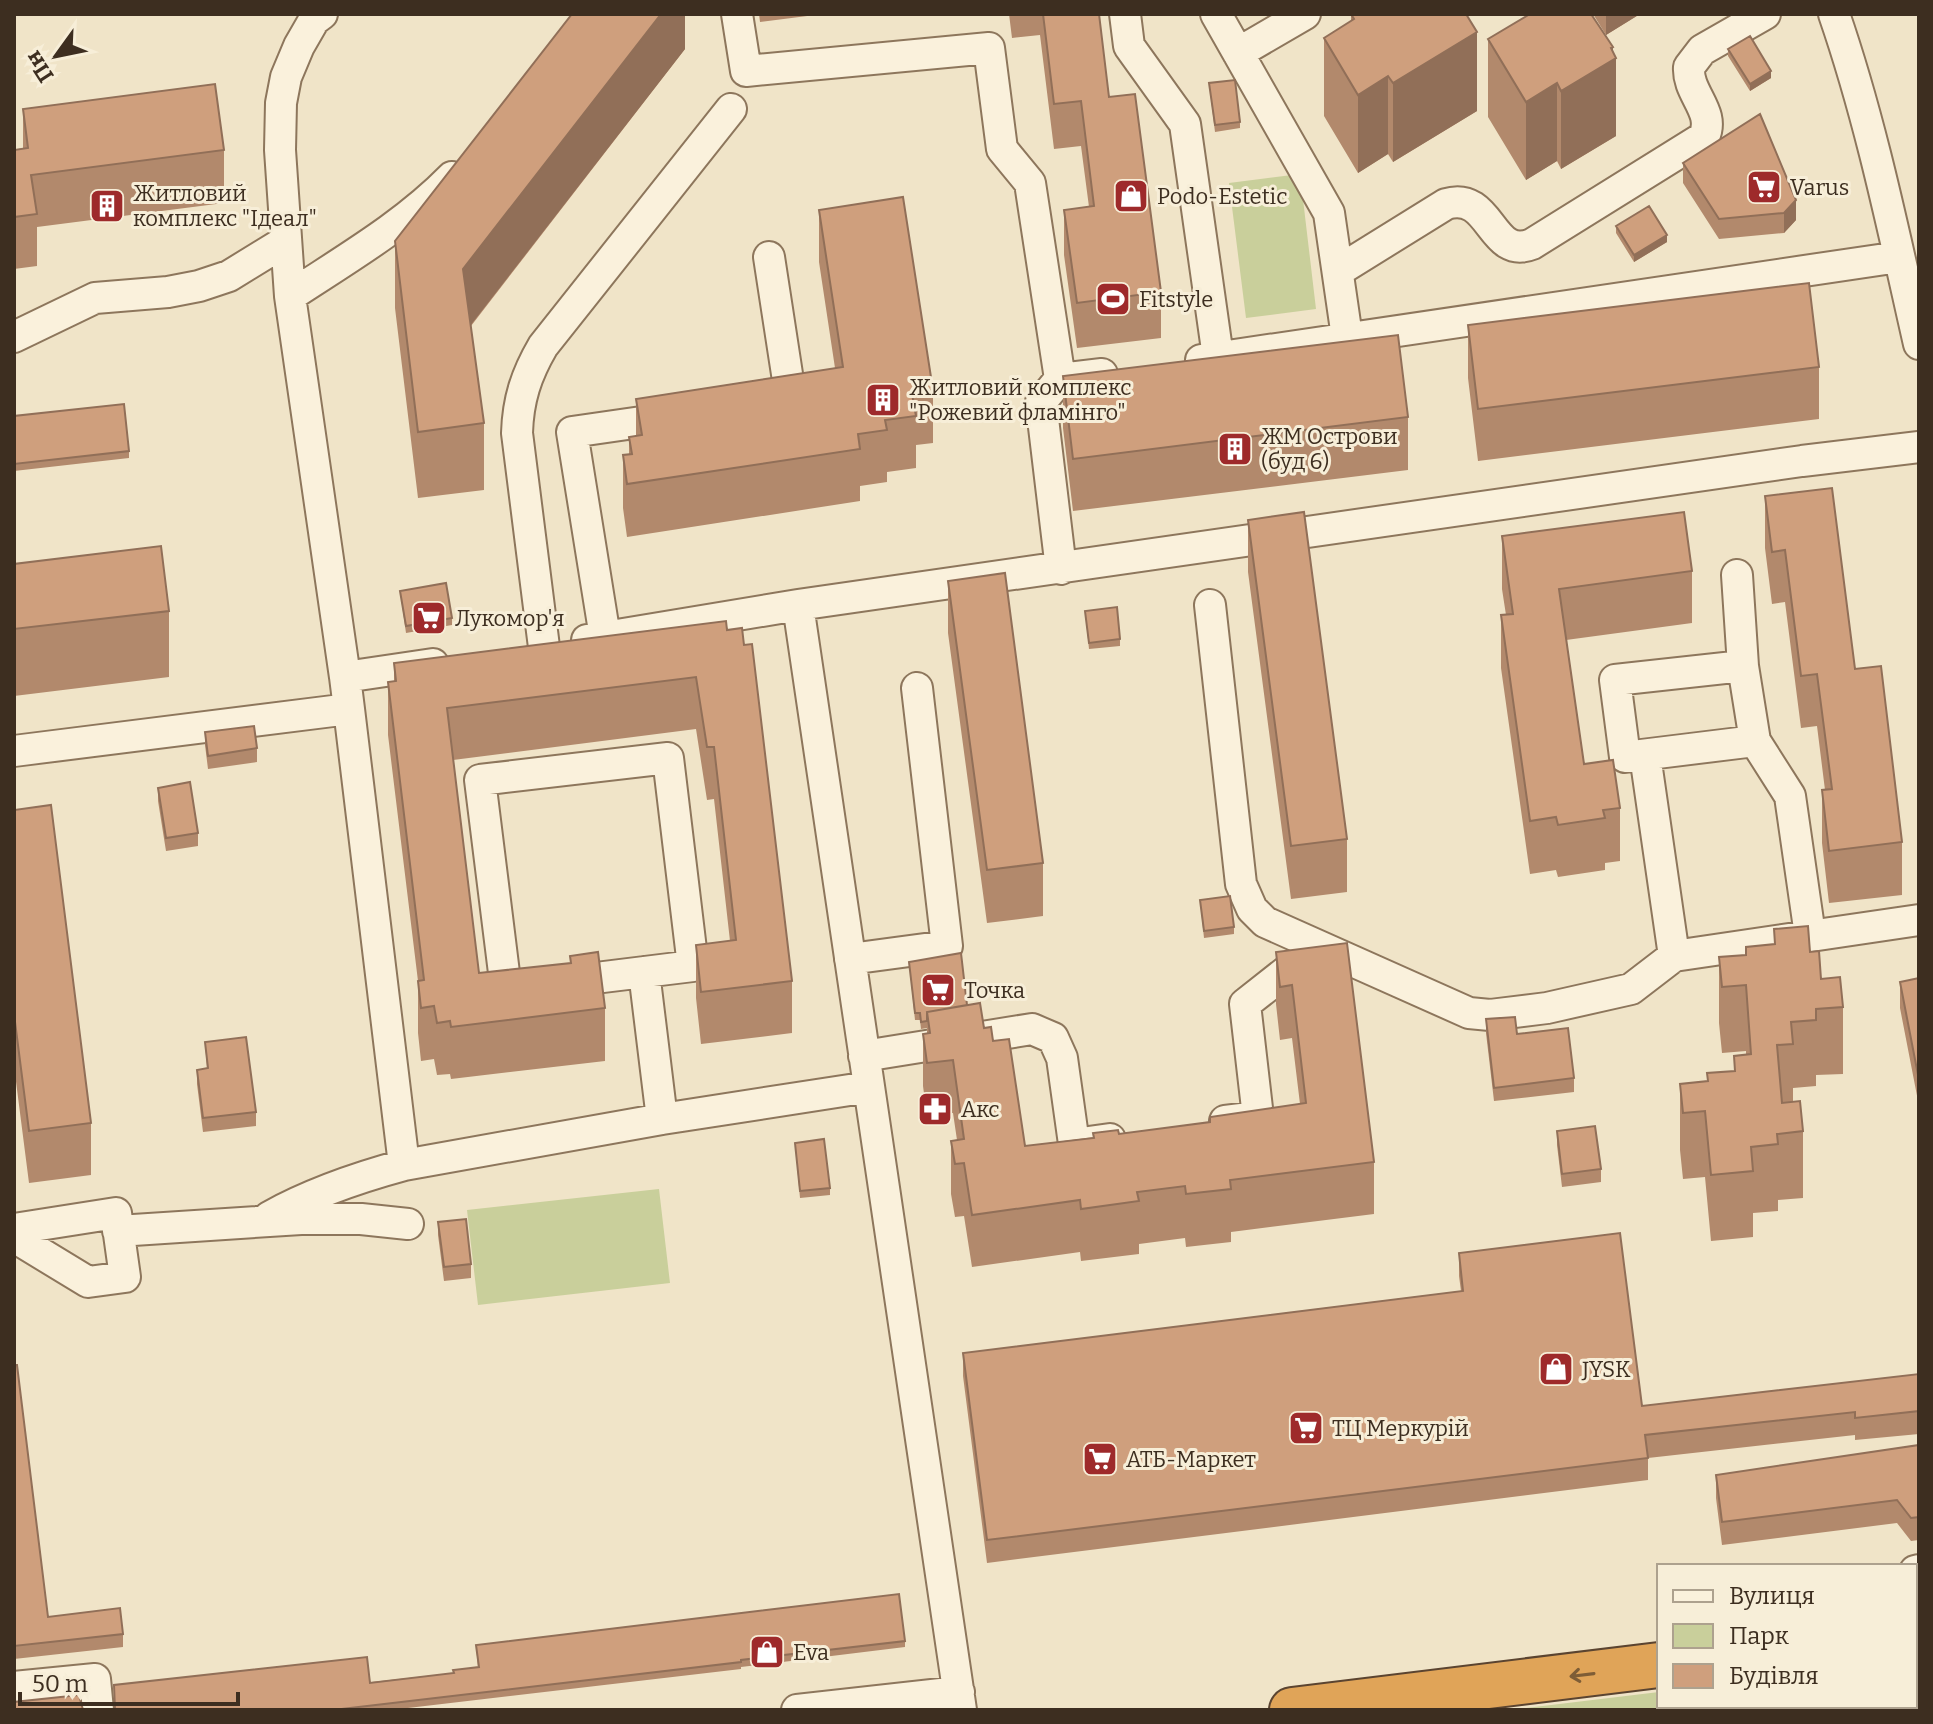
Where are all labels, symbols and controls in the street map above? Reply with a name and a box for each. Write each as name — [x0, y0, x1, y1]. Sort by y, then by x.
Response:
north arrow — [16, 16, 96, 96]
text: Пн — [20, 46, 60, 87]
supermarket icon: Varus — [1745, 168, 1783, 206]
place label: Varus — [1790, 174, 1849, 201]
shop icon: Podo-Estetic — [1112, 177, 1150, 215]
place label: Житловий комплекс "Ідеал" — [133, 180, 317, 232]
place label: Podo-Estetic — [1157, 183, 1287, 210]
building icon: Житловий комплекс "Ідеал" — [88, 187, 126, 225]
sports icon: Fitstyle — [1094, 280, 1132, 318]
place label: Fitstyle — [1139, 286, 1213, 313]
place label: Житловий комплекс "Рожевий фламінго" — [909, 374, 1131, 426]
building icon: Житловий комплекс "Рожевий фламінго" — [864, 381, 902, 419]
place label: ЖМ Острови (буд 6) — [1261, 423, 1398, 475]
building icon: ЖМ Острови (буд 6) — [1216, 430, 1254, 468]
supermarket icon: Лукомор'я — [410, 599, 448, 637]
place label: Лукомор'я — [455, 605, 564, 632]
supermarket icon: Точка — [919, 971, 957, 1009]
place label: Точка — [964, 977, 1025, 1004]
pharmacy icon: Акс — [916, 1090, 954, 1128]
place label: Акс — [961, 1096, 1000, 1123]
shop icon: JYSK — [1537, 1350, 1575, 1388]
place label: JYSK — [1581, 1356, 1631, 1383]
supermarket icon: ТЦ Меркурій — [1287, 1409, 1325, 1447]
place label: ТЦ Меркурій — [1332, 1415, 1469, 1442]
supermarket icon: АТБ-Маркет — [1081, 1440, 1119, 1478]
place label: АТБ-Маркет — [1126, 1446, 1256, 1473]
legend — [1657, 1564, 1917, 1708]
text: Вулиця — [1729, 1582, 1815, 1610]
text: Парк — [1729, 1622, 1789, 1650]
shop icon: Eva — [748, 1633, 786, 1671]
place label: Eva — [793, 1639, 829, 1666]
scale bar — [20, 1656, 238, 1706]
text: Будівля — [1729, 1662, 1819, 1690]
one-way arrow — [1569, 1667, 1595, 1682]
text: 50 m — [32, 1670, 88, 1698]

